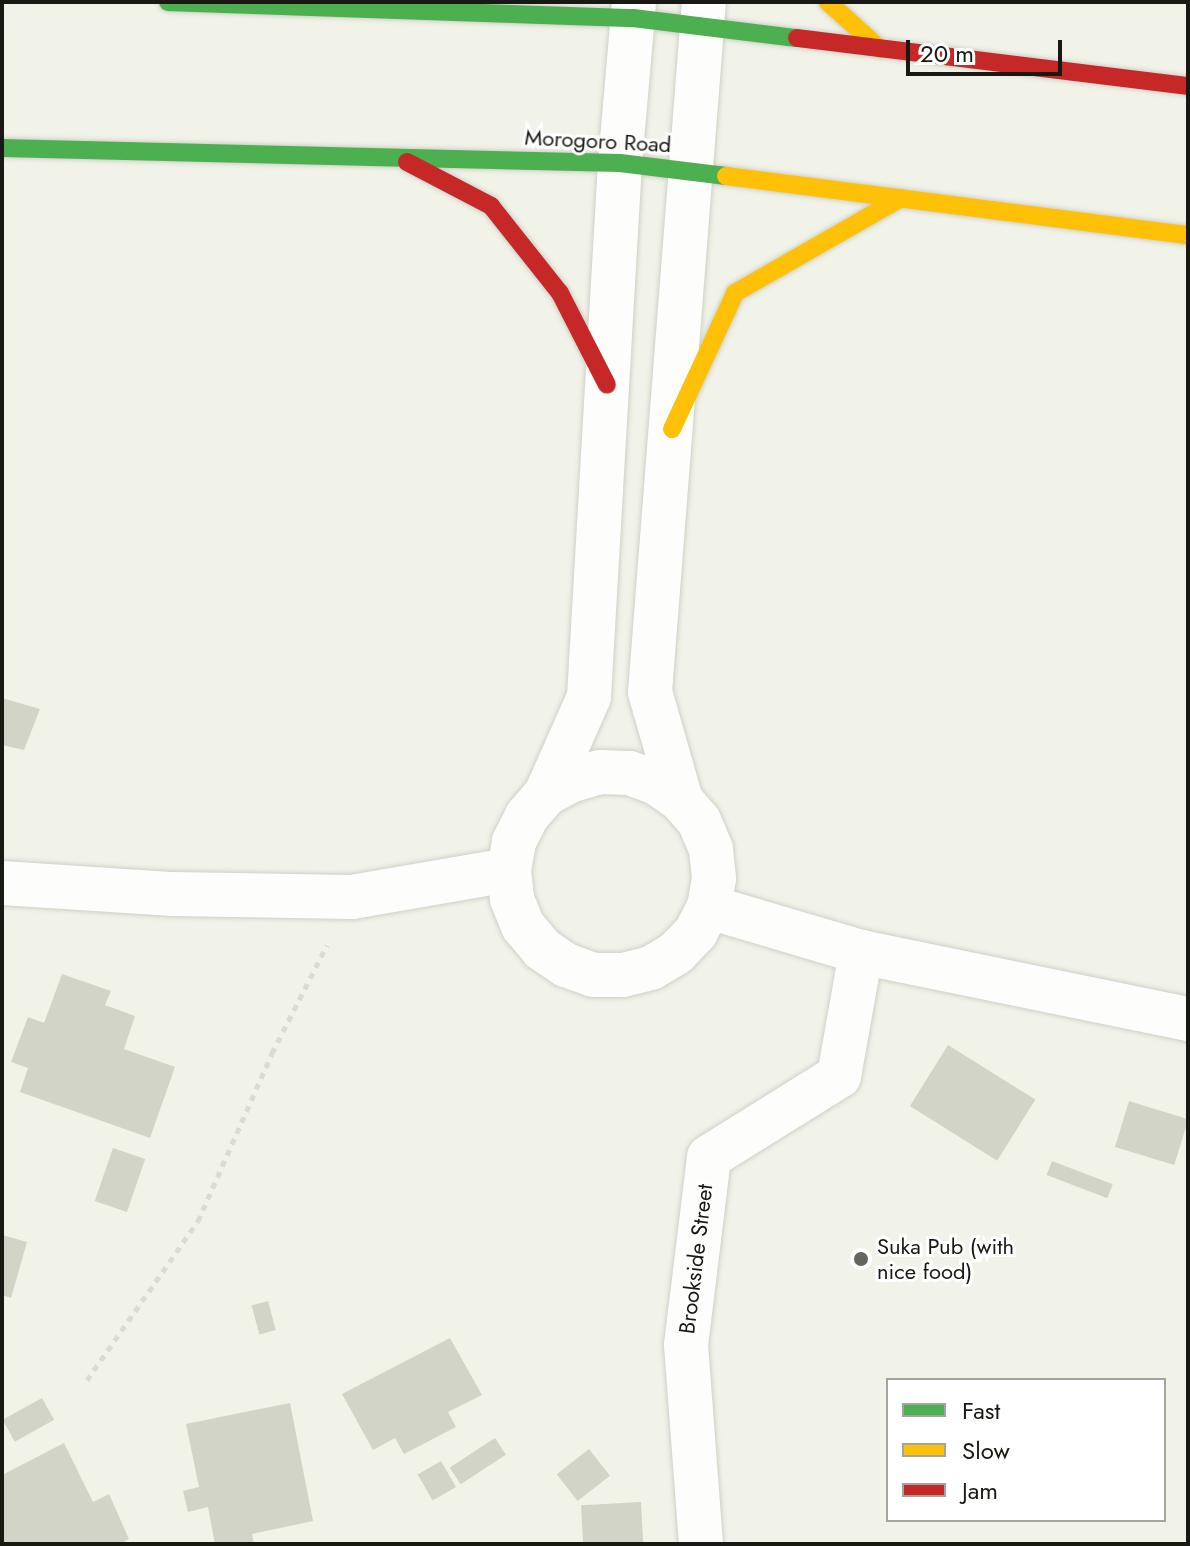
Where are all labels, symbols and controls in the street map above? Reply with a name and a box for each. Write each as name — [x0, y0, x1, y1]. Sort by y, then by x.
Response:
scale bar — [910, 24, 1066, 74]
text: 20 m — [920, 36, 974, 71]
street label: Morogoro Road — [524, 124, 672, 158]
street label: Brookside Street — [674, 1183, 718, 1335]
place label: Suka Pub (with nice food) — [877, 1233, 1014, 1284]
marker: Suka Pub (with nice food) — [852, 1250, 870, 1268]
legend — [886, 1378, 1166, 1522]
text: Fast — [962, 1393, 1000, 1428]
text: Slow — [962, 1433, 1010, 1468]
text: Jam — [962, 1473, 998, 1508]

